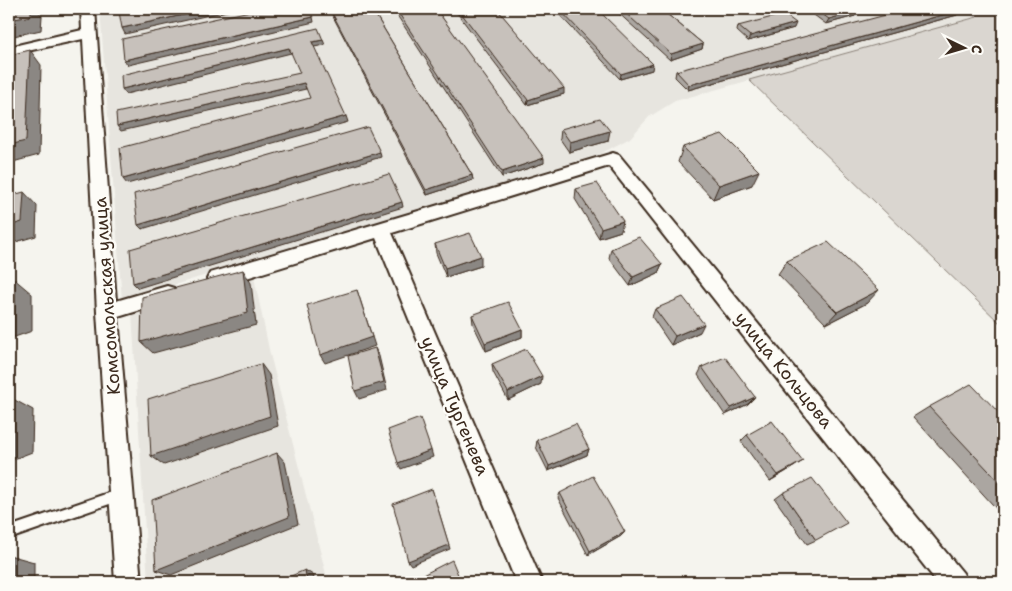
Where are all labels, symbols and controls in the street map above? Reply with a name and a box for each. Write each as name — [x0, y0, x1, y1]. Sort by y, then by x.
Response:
north arrow — [940, 22, 990, 72]
text: С — [968, 44, 986, 54]
street label: Комсомольская улица — [88, 196, 126, 396]
street label: улица Кольцова — [729, 307, 839, 433]
street label: улица Тургенева — [415, 333, 495, 479]

